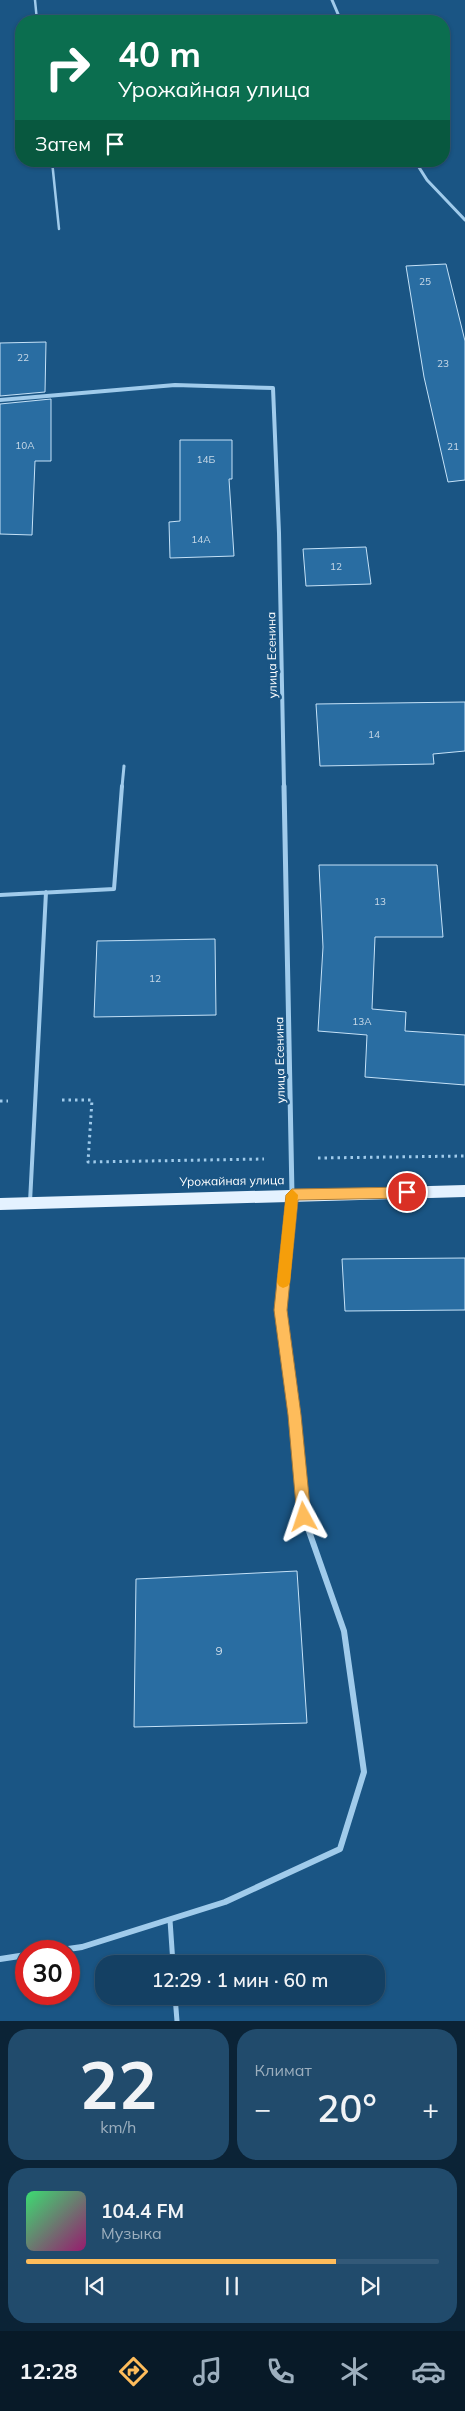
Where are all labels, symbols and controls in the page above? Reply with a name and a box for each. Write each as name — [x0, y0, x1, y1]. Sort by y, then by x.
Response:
text: 40 m — [118, 32, 201, 76]
icon: right — [35, 35, 100, 100]
text: Урожайная улица — [118, 75, 310, 103]
icon: arrive — [101, 130, 129, 158]
text: Затем — [35, 132, 91, 156]
house number: 25 — [419, 275, 431, 288]
house number: 22 — [17, 351, 29, 364]
house number: 23 — [437, 357, 449, 370]
house number: 10А — [15, 439, 35, 452]
house number: 21 — [447, 440, 459, 453]
house number: 14Б — [197, 453, 216, 466]
house number: 14А — [191, 533, 211, 546]
house number: 12 — [330, 560, 342, 573]
street label: улица Есенина — [263, 612, 280, 698]
house number: 14 — [368, 728, 380, 741]
house number: 13 — [374, 895, 386, 908]
house number: 12 — [149, 972, 161, 985]
house number: 13А — [352, 1015, 372, 1028]
street label: улица Есенина — [271, 1017, 288, 1103]
pin — [386, 1171, 428, 1213]
street label: Урожайная улица — [178, 1172, 285, 1189]
icon: arrive — [393, 1178, 421, 1206]
position arrow — [277, 1490, 329, 1542]
house number: 9 — [215, 1643, 223, 1658]
speed limit sign: 30 — [15, 1940, 80, 2005]
text: 12:29 · 1 мин · 60 m — [152, 1968, 328, 1992]
text: 22 — [79, 2044, 157, 2125]
text: Климат — [255, 2060, 312, 2080]
text: 20° — [317, 2084, 377, 2132]
text: − — [255, 2091, 271, 2126]
text: + — [422, 2091, 439, 2126]
text: km/h — [100, 2117, 136, 2137]
text: 104.4 FM — [101, 2199, 184, 2223]
text: Музыка — [101, 2223, 162, 2243]
icon: previous — [81, 2272, 109, 2300]
icon: pause — [218, 2272, 246, 2300]
icon: next — [356, 2272, 384, 2300]
icon: directions — [116, 2354, 151, 2389]
icon: music — [190, 2354, 225, 2389]
icon: phone — [263, 2354, 298, 2389]
icon: climate — [337, 2354, 372, 2389]
icon: car — [411, 2354, 446, 2389]
text: 12:28 — [19, 2357, 78, 2385]

